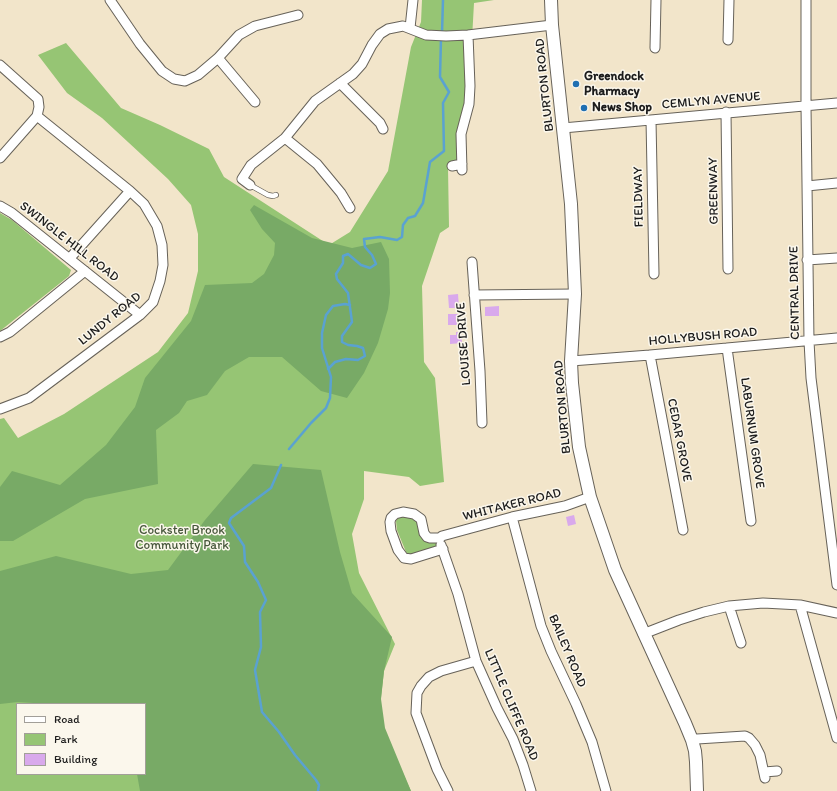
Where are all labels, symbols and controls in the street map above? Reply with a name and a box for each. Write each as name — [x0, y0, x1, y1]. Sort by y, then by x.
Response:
street label: BLURTON ROAD — [532, 38, 558, 132]
place label: Greendock Pharmacy — [584, 69, 644, 100]
marker: Greendock Pharmacy — [571, 79, 581, 89]
street label: CEMLYN AVENUE — [661, 89, 761, 113]
place label: News Shop — [592, 100, 652, 116]
marker: News Shop — [579, 103, 589, 113]
street label: GREENWAY — [706, 157, 722, 225]
street label: FIELDWAY — [631, 166, 647, 228]
street label: SWINGLE HILL ROAD — [16, 198, 122, 286]
street label: CENTRAL DRIVE — [786, 246, 804, 340]
street label: LUNDY ROAD — [75, 289, 145, 349]
street label: LOUISE DRIVE — [453, 302, 475, 386]
street label: HOLLYBUSH ROAD — [648, 324, 758, 350]
street label: BLURTON ROAD — [551, 360, 575, 454]
street label: LABURNUM GROVE — [736, 376, 768, 490]
street label: CEDAR GROVE — [663, 397, 695, 483]
street label: WHITAKER ROAD — [461, 485, 563, 525]
park label: Cockster Brook Community Park — [135, 523, 229, 554]
street label: BAILEY ROAD — [545, 612, 589, 690]
street label: LITTLE CLIFFE ROAD — [480, 647, 542, 763]
legend — [16, 703, 146, 775]
text: Road — [54, 712, 80, 726]
text: Park — [54, 732, 78, 746]
text: Building — [54, 752, 97, 766]

